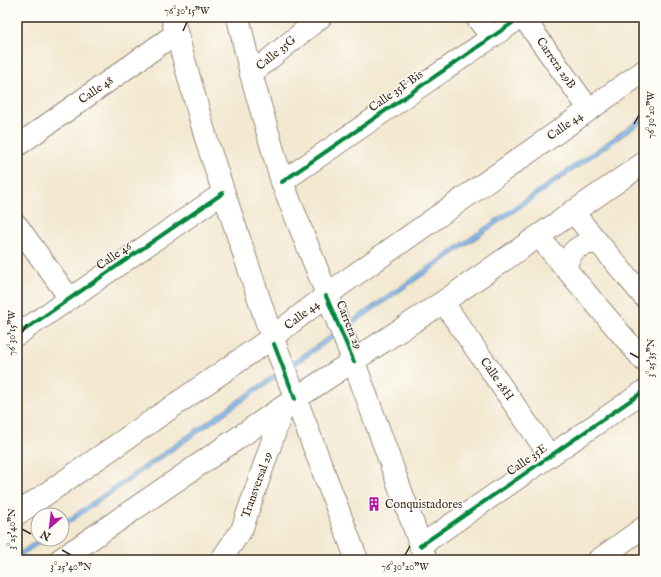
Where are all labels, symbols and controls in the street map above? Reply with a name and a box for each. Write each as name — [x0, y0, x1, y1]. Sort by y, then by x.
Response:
text: 76°30'15"W — [164, 5, 210, 18]
street label: Calle 35G — [253, 32, 299, 74]
street label: Carrera 29B — [533, 34, 579, 92]
street label: Calle 35F Bis — [366, 67, 426, 115]
street label: Calle 48 — [76, 73, 117, 107]
text: 76°30'20"W — [645, 91, 658, 139]
street label: Calle 44 — [544, 108, 586, 144]
street label: Calle 46 — [93, 238, 135, 273]
street label: Calle 44 — [281, 297, 323, 333]
street label: Carrera 29 — [332, 298, 366, 352]
text: 76°30'15"W — [6, 310, 19, 356]
text: 3°25'35"N — [645, 338, 658, 377]
street label: Calle 28H — [477, 355, 517, 403]
street label: Calle 35E — [504, 441, 550, 479]
street label: Transversal 29 — [238, 450, 276, 520]
building icon: Conquistadores — [366, 496, 382, 512]
place label: Conquistadores — [385, 497, 462, 513]
north arrow — [30, 507, 70, 547]
text: 3°25'40"N — [6, 508, 19, 550]
text: N — [38, 526, 54, 544]
text: 3°25'40"N — [50, 561, 92, 574]
text: 76°30'20"W — [381, 561, 429, 574]

